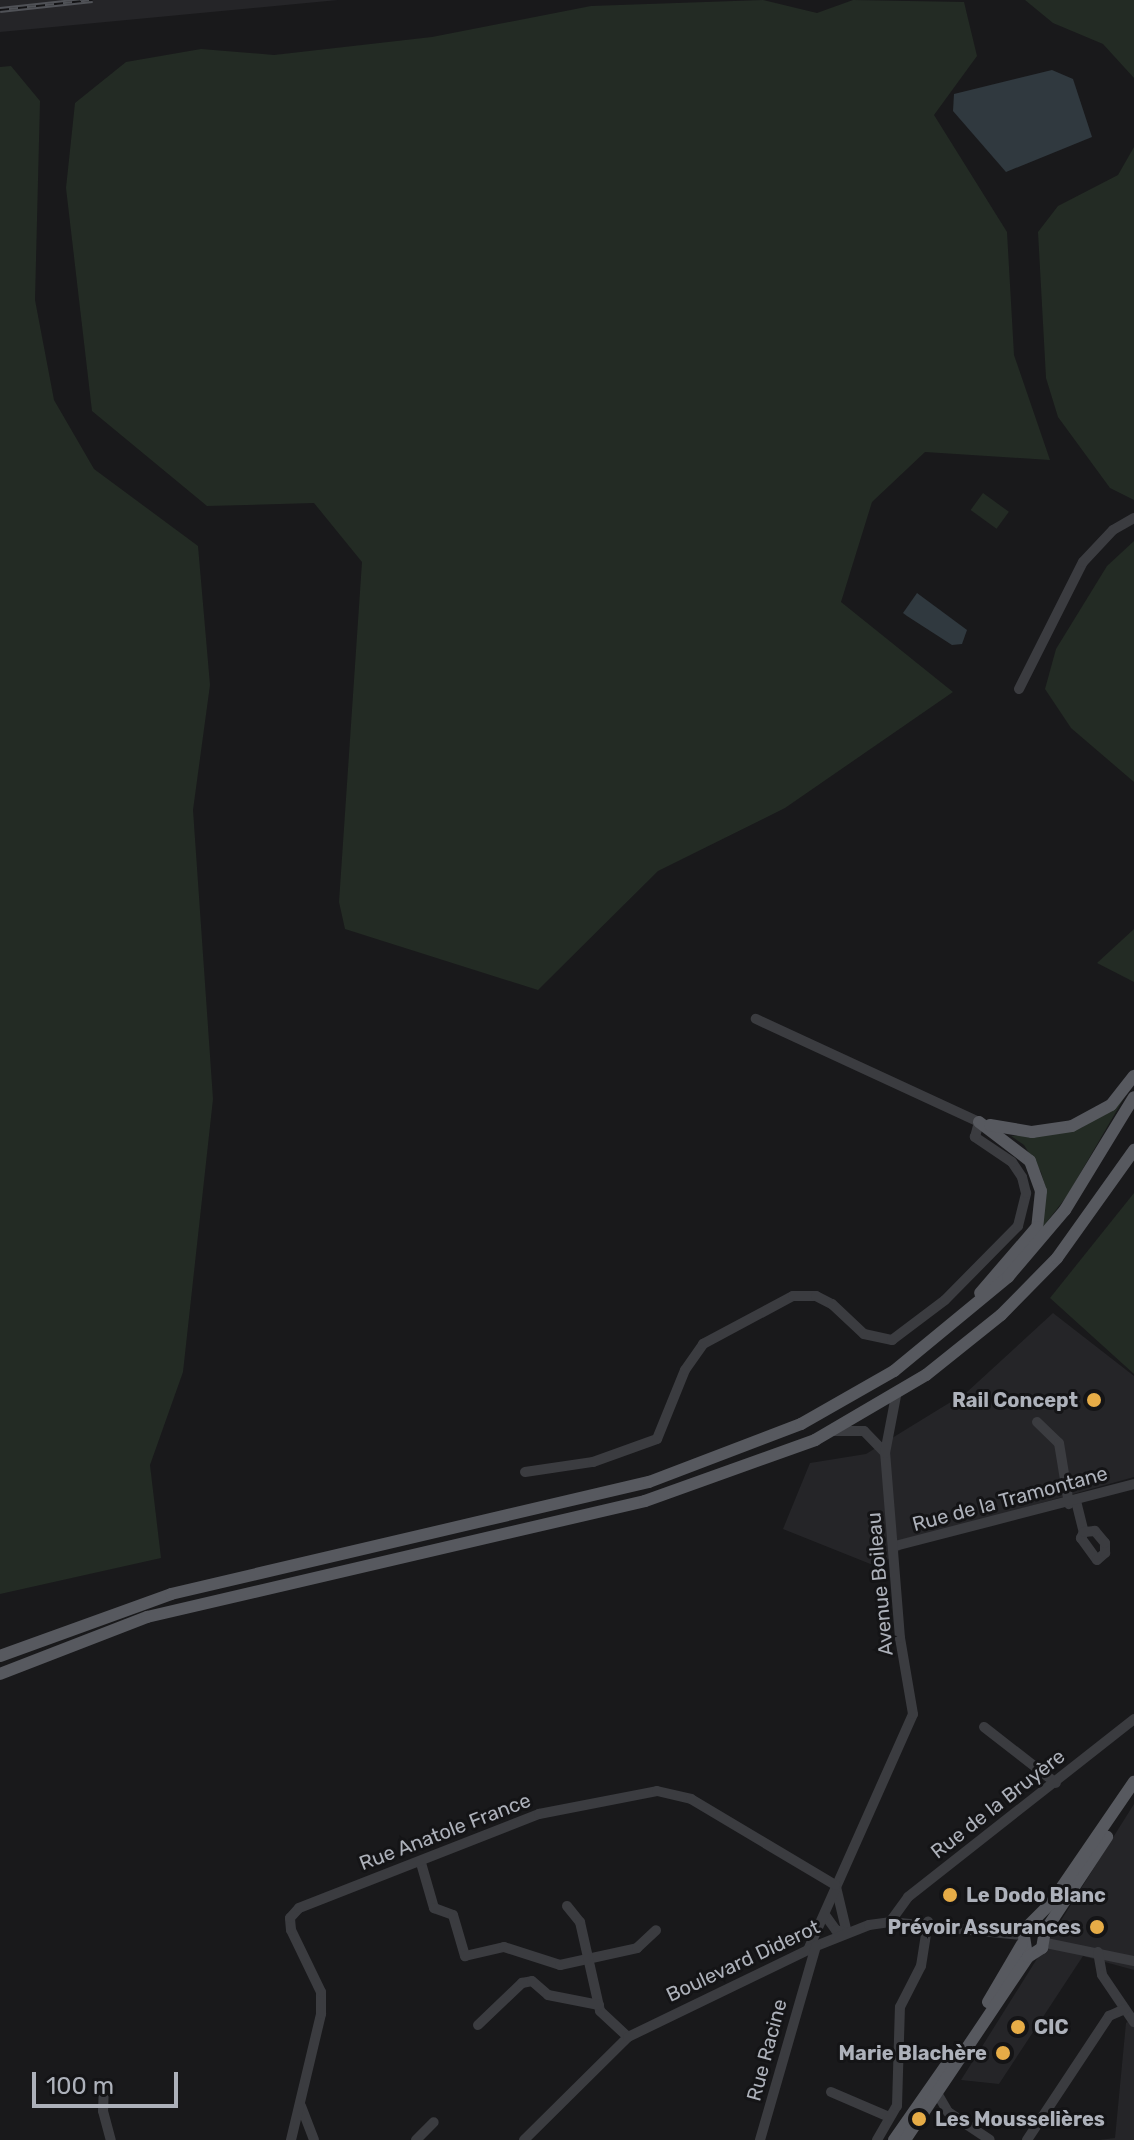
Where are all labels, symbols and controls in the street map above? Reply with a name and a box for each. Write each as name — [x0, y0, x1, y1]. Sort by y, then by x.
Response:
place label: Rail Concept — [952, 1388, 1078, 1412]
marker: Rail Concept — [1085, 1391, 1103, 1409]
street label: Rue de la Tramontane — [909, 1461, 1111, 1537]
street label: Avenue Boileau — [862, 1511, 898, 1657]
street label: Rue de la Bruyère — [926, 1744, 1070, 1864]
street label: Rue Anatole France — [356, 1788, 534, 1876]
place label: Le Dodo Blanc — [966, 1883, 1106, 1907]
marker: Le Dodo Blanc — [941, 1886, 959, 1904]
street label: Boulevard Diderot — [662, 1915, 824, 2007]
place label: Prévoir Assurances — [887, 1915, 1081, 1939]
marker: Prévoir Assurances — [1088, 1918, 1106, 1936]
street label: Rue Racine — [742, 1996, 792, 2104]
place label: CIC — [1034, 2015, 1069, 2039]
marker: CIC — [1009, 2018, 1027, 2036]
place label: Marie Blachère — [839, 2041, 987, 2065]
marker: Marie Blachère — [994, 2044, 1012, 2062]
scale bar — [36, 2056, 182, 2106]
text: 100 m — [46, 2072, 114, 2100]
place label: Les Mousselières — [935, 2107, 1105, 2131]
marker: Les Mousselières — [910, 2110, 928, 2128]

